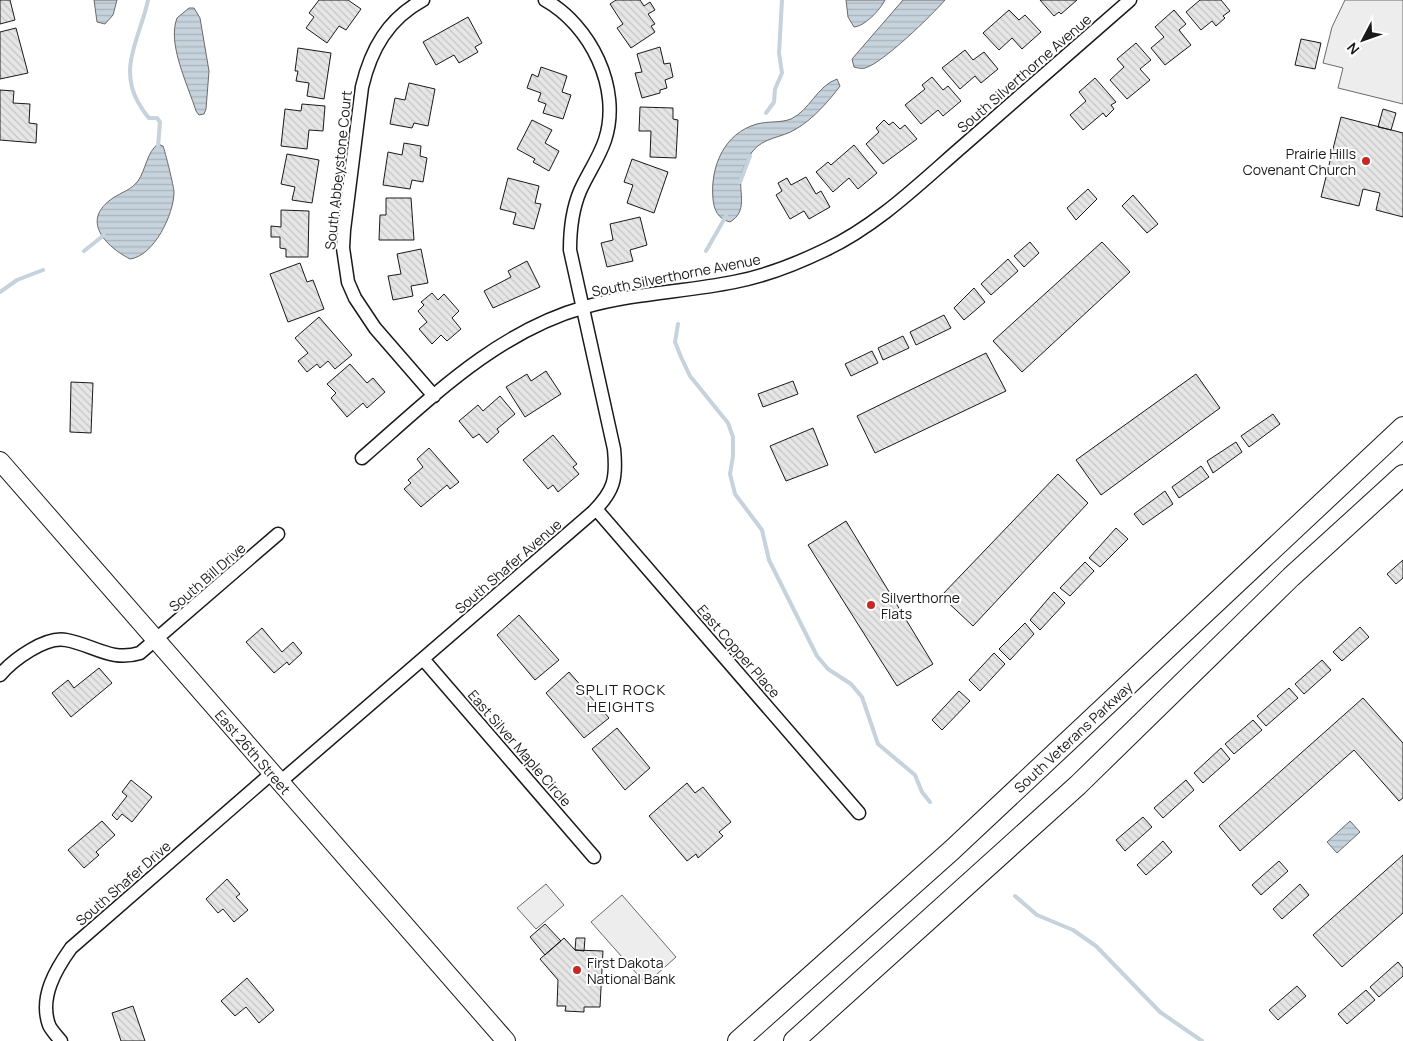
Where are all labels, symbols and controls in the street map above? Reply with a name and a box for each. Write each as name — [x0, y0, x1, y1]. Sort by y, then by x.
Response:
street label: South Silverthorne Avenue — [953, 10, 1095, 136]
north arrow — [1338, 15, 1388, 65]
text: N — [1342, 39, 1363, 59]
street label: South Abbeystone Court — [320, 89, 356, 251]
place label: Prairie Hills Covenant Church — [1243, 144, 1356, 179]
marker: Prairie Hills Covenant Church — [1360, 155, 1372, 167]
street label: South Silverthorne Avenue — [590, 249, 762, 301]
street label: South Shafer Avenue — [451, 514, 565, 618]
street label: South Bill Drive — [165, 538, 249, 616]
place label: Silverthorne Flats — [881, 588, 960, 623]
marker: Silverthorne Flats — [865, 599, 877, 611]
street label: East Copper Place — [693, 600, 785, 702]
street label: South Veterans Parkway — [1010, 677, 1137, 797]
district label: SPLIT ROCK HEIGHTS — [576, 679, 666, 717]
street label: East Silver Maple Circle — [464, 686, 576, 810]
street label: East 26th Street — [211, 706, 295, 799]
street label: South Shafer Drive — [71, 836, 175, 930]
place label: First Dakota National Bank — [587, 953, 676, 988]
marker: First Dakota National Bank — [571, 964, 583, 976]

